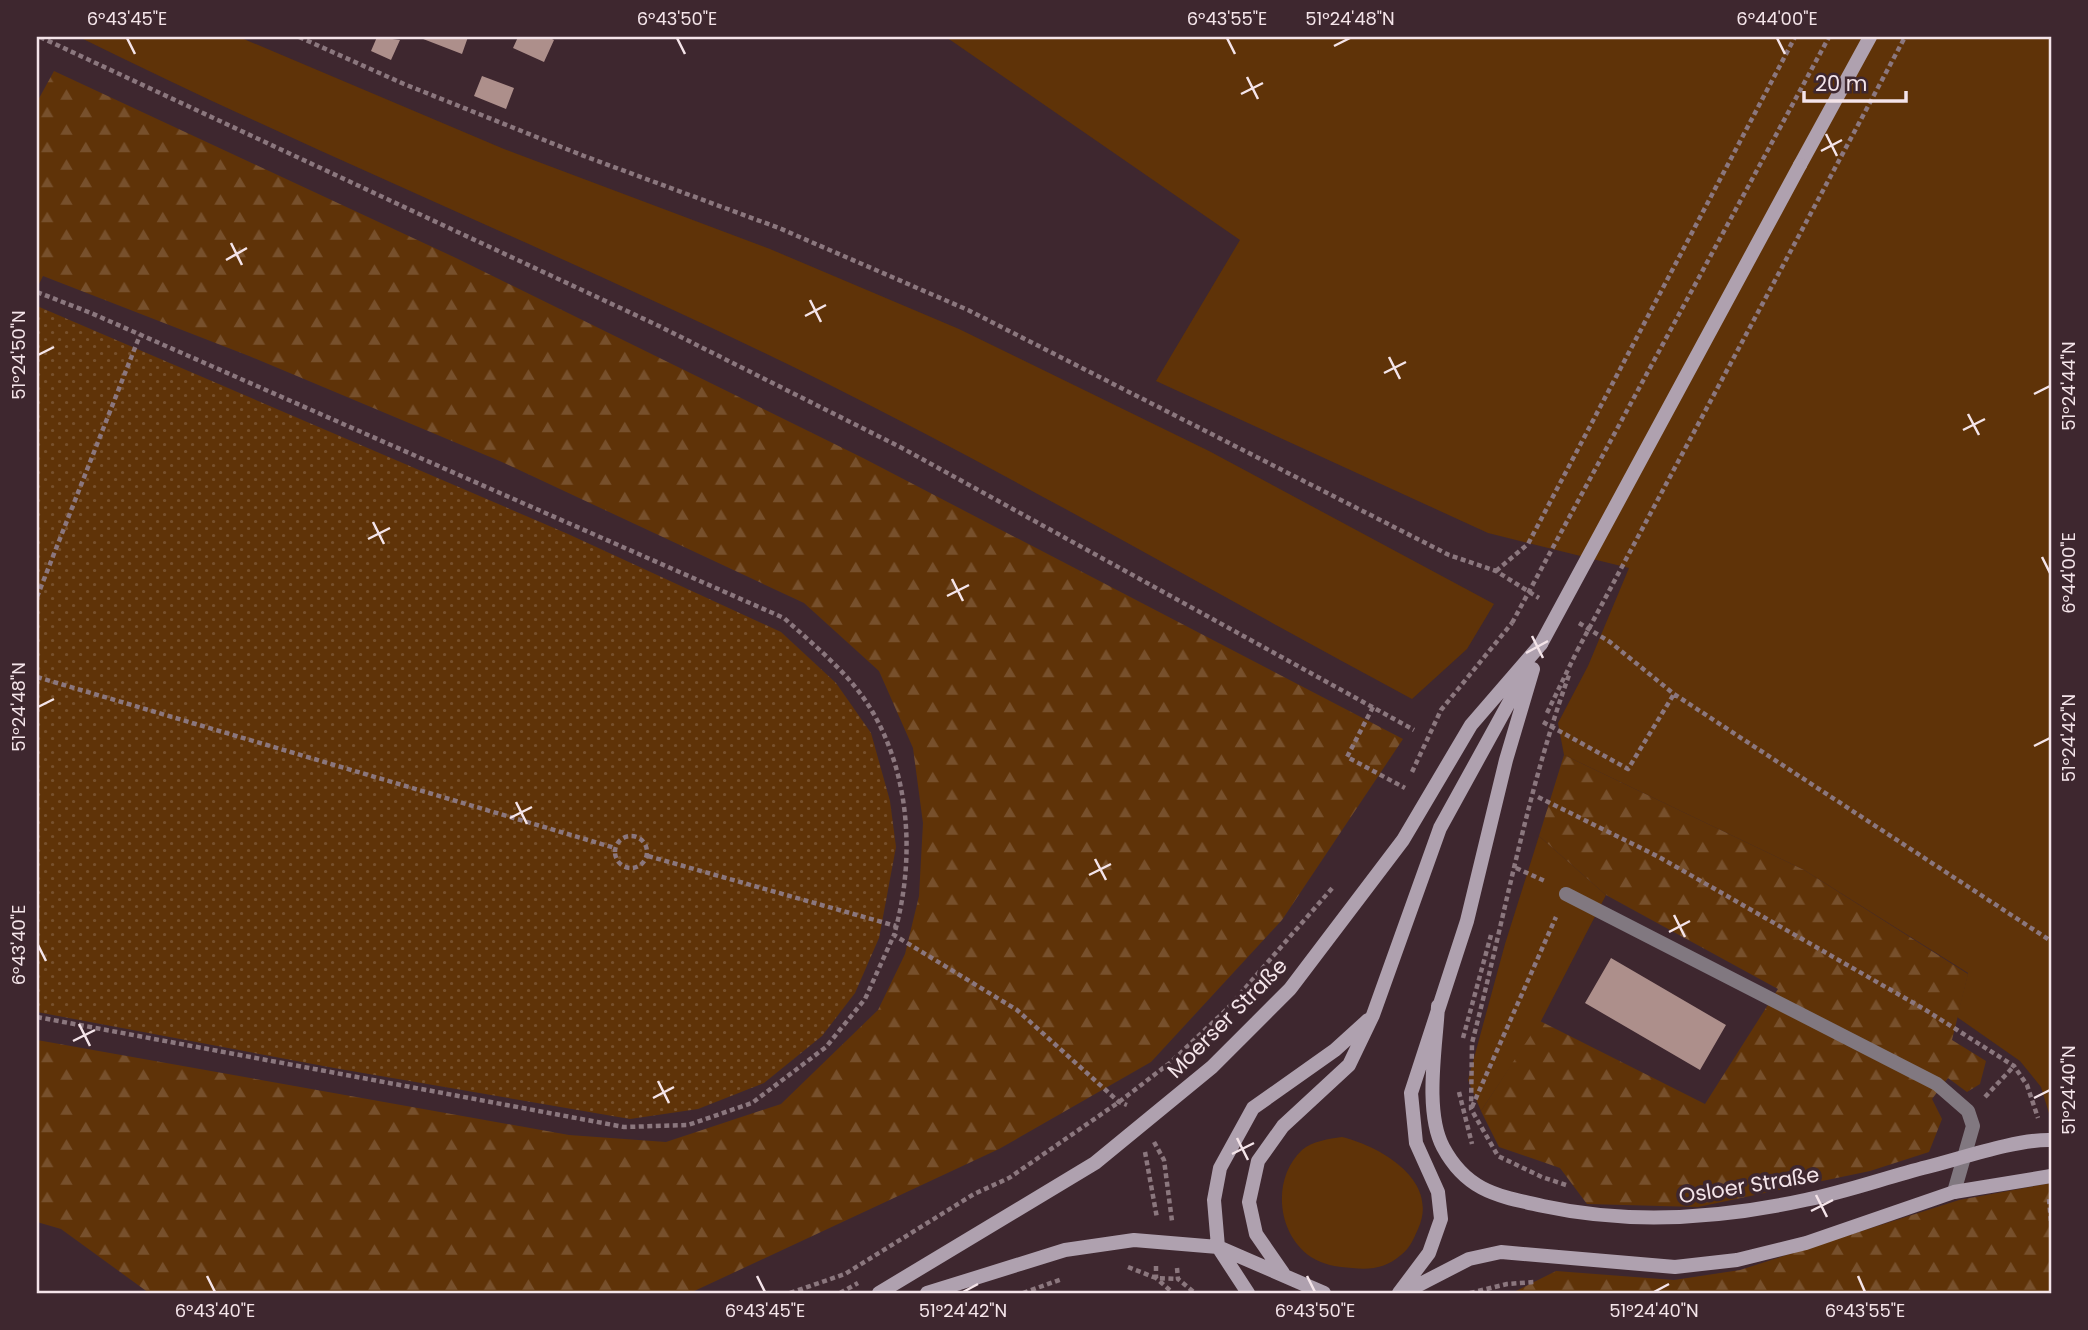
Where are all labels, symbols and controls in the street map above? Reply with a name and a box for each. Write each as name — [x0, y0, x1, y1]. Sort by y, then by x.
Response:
text: 6°43'45"E — [87, 6, 167, 31]
text: 6°43'50"E — [637, 6, 717, 31]
text: 6°43'55"E — [1187, 6, 1267, 31]
text: 51°24'48"N — [1305, 6, 1395, 31]
text: 6°44'00"E — [1736, 6, 1818, 31]
scale bar — [1804, 60, 1906, 104]
text: 20 m — [1815, 69, 1868, 98]
text: 51°24'50"N — [6, 310, 31, 400]
text: 51°24'44"N — [2056, 341, 2081, 431]
text: 6°44'00"E — [2056, 532, 2081, 614]
text: 51°24'48"N — [6, 662, 31, 752]
text: 51°24'42"N — [2056, 694, 2081, 782]
text: 6°43'40"E — [6, 905, 31, 985]
street label: Moerser Straße — [1160, 951, 1294, 1085]
text: 51°24'40"N — [2056, 1045, 2081, 1135]
street label: Osloer Straße — [1677, 1160, 1821, 1210]
text: 6°43'40"E — [175, 1298, 255, 1323]
text: 6°43'45"E — [725, 1298, 805, 1323]
text: 51°24'42"N — [919, 1298, 1007, 1323]
text: 6°43'50"E — [1275, 1298, 1355, 1323]
text: 51°24'40"N — [1609, 1298, 1699, 1323]
text: 6°43'55"E — [1825, 1298, 1905, 1323]

